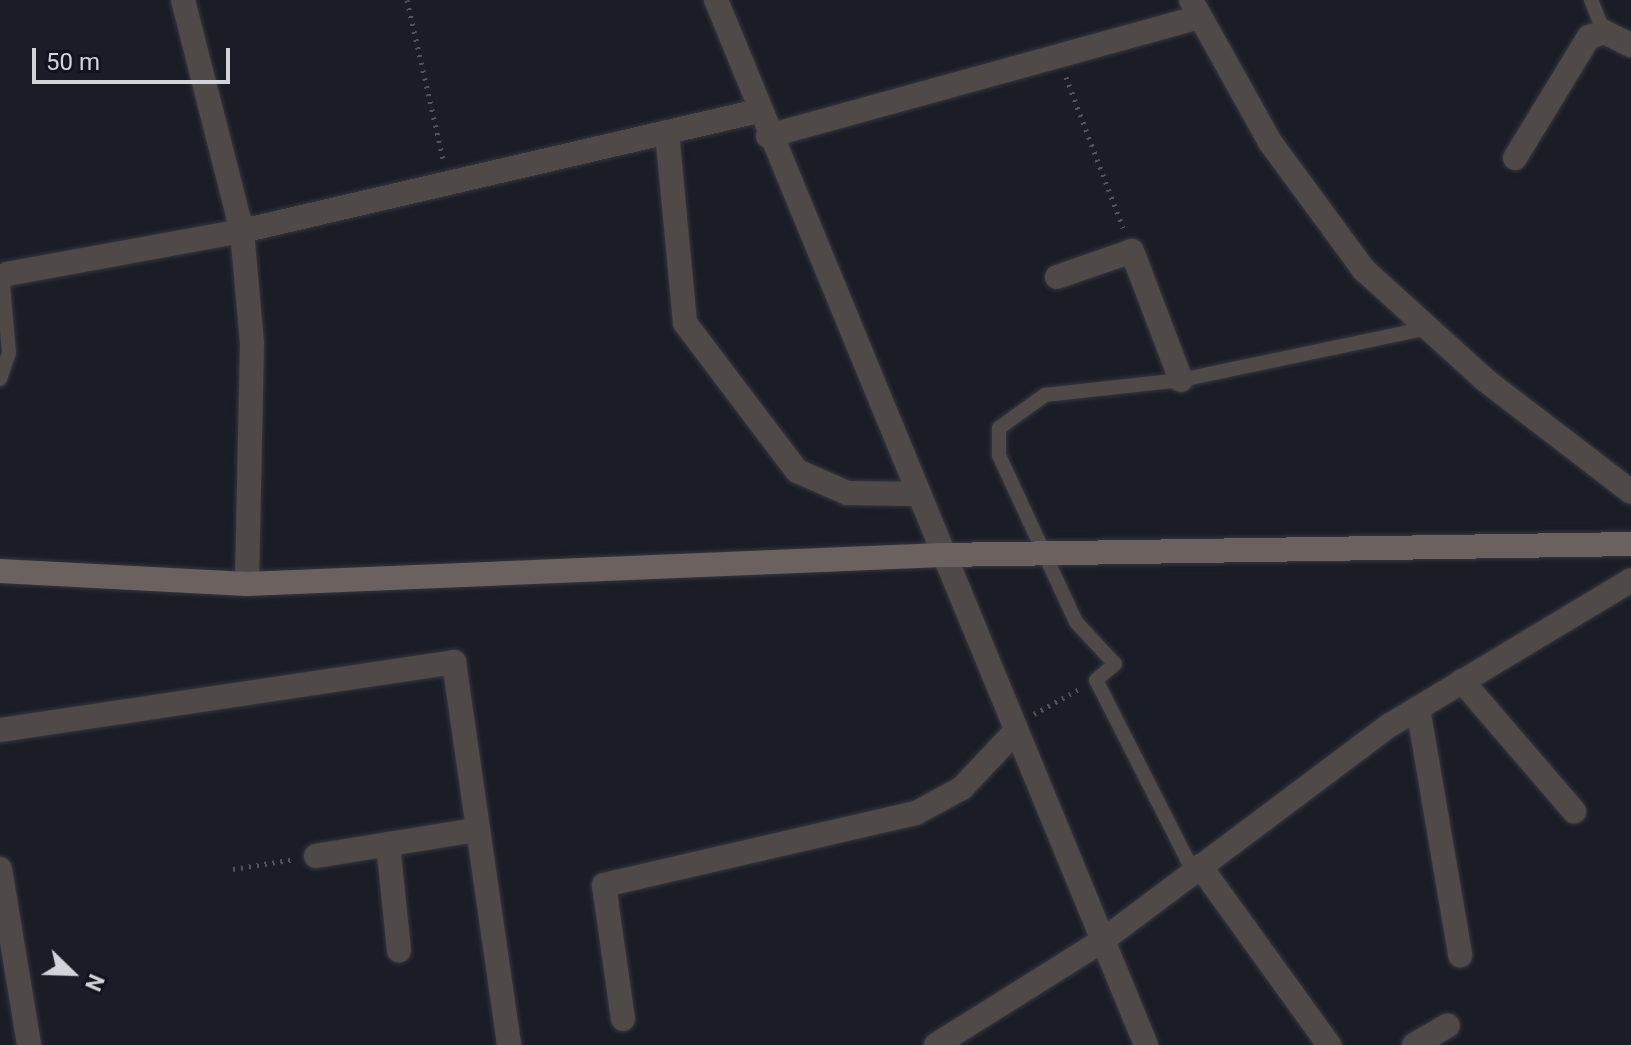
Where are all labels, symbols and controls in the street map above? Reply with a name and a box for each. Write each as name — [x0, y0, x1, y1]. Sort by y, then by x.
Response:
scale bar — [36, 32, 234, 82]
text: 50 m — [46, 48, 100, 76]
north arrow — [32, 933, 112, 1013]
text: N — [80, 971, 109, 995]

